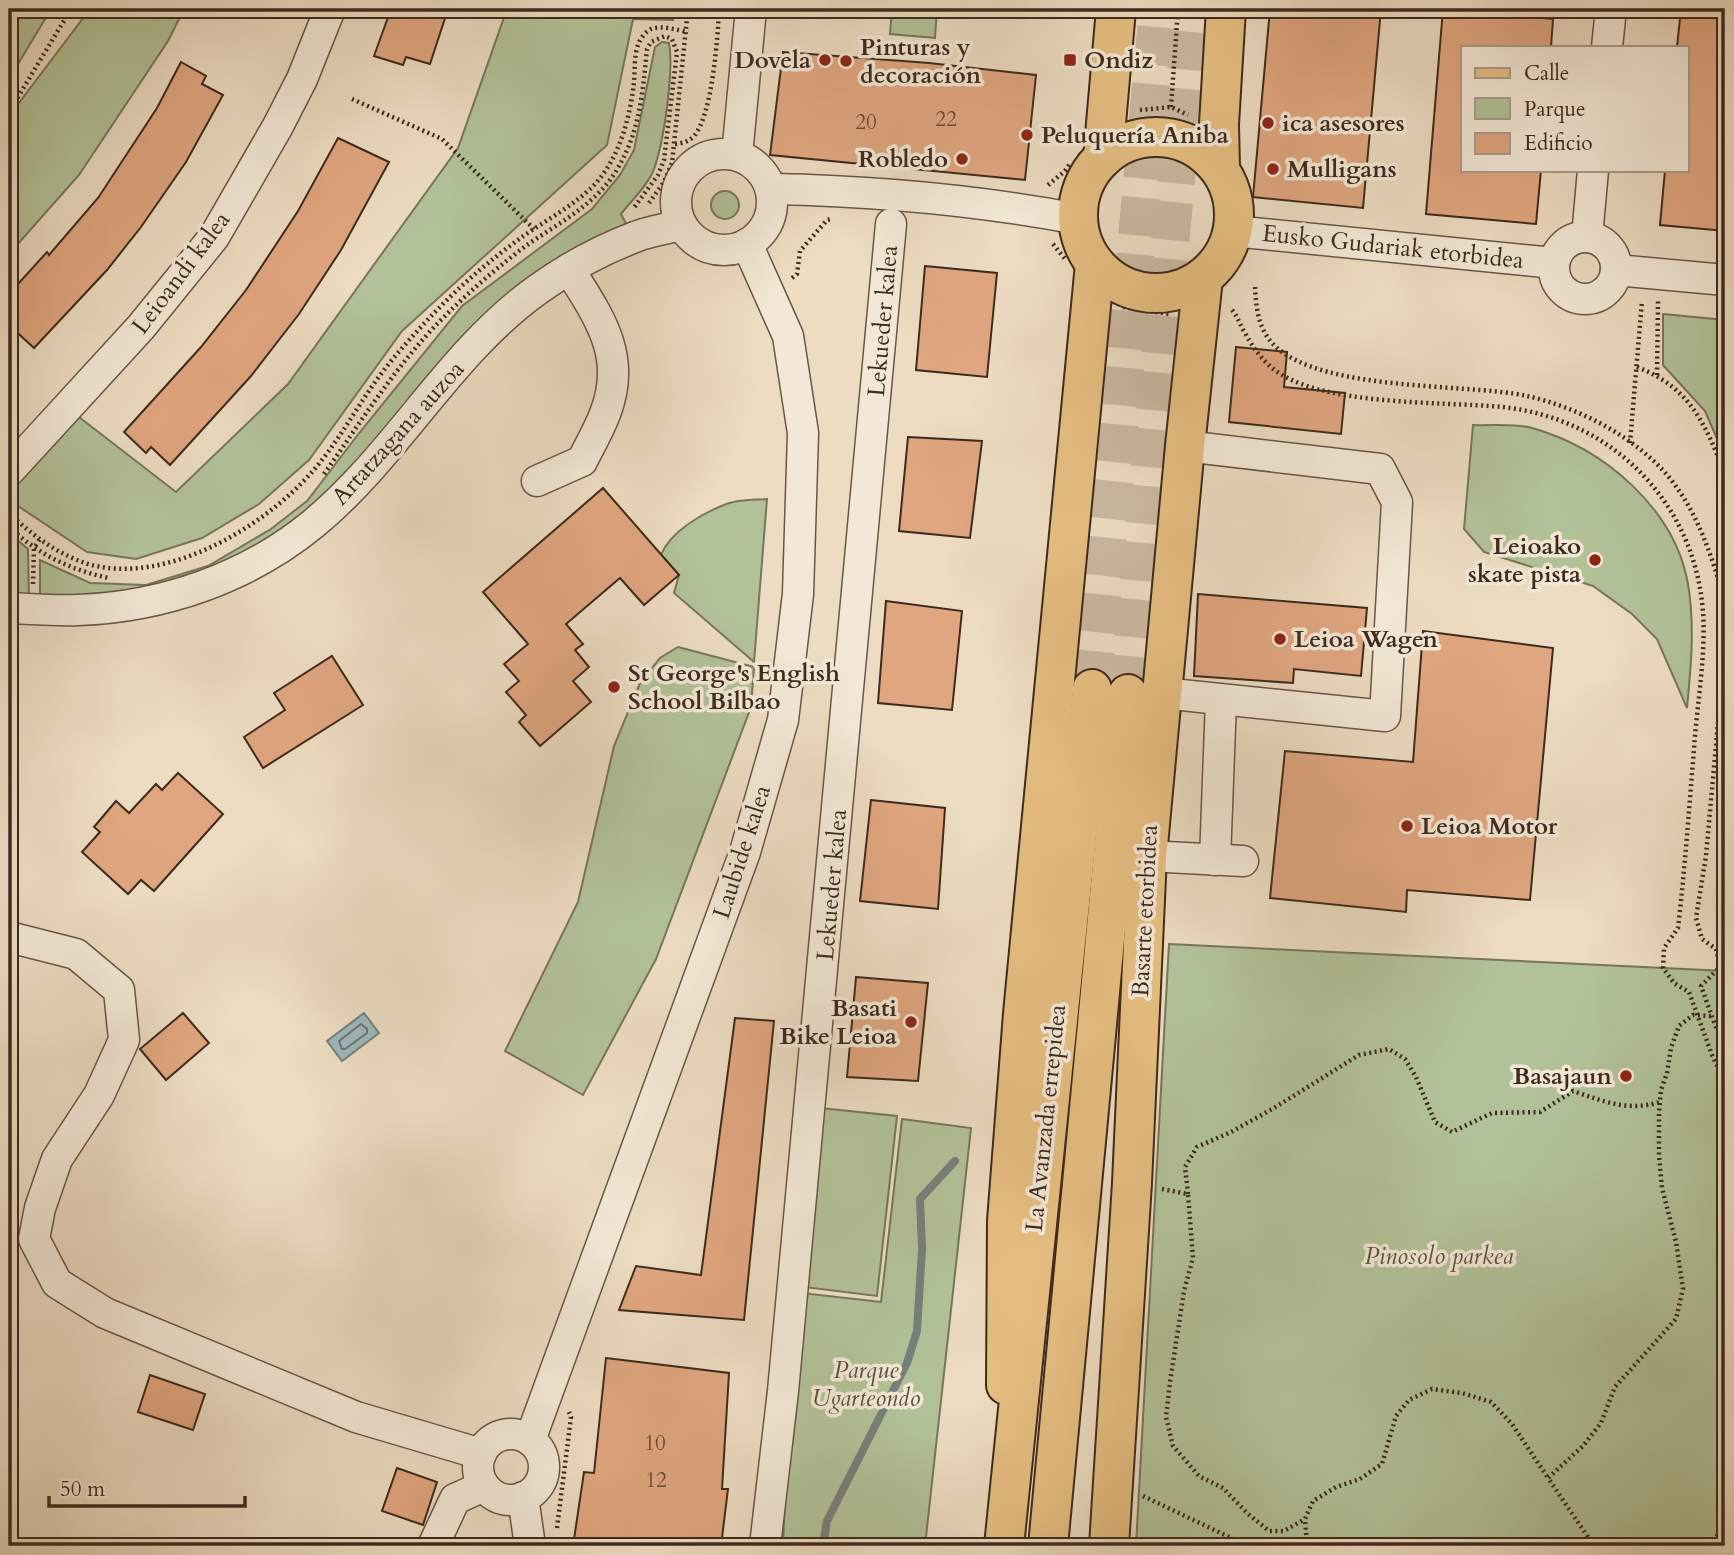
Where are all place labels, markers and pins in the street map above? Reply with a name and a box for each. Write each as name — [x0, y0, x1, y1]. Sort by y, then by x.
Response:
place label: Pinturas y decoración — [860, 31, 982, 92]
place label: Dovela — [734, 44, 811, 77]
place label: Ondiz — [1084, 44, 1153, 77]
marker: Dovela — [817, 52, 833, 68]
marker: Ondiz — [1062, 52, 1078, 68]
marker: Pinturas y decoración — [838, 53, 854, 69]
place label: ica asesores — [1282, 107, 1405, 140]
marker: ica asesores — [1260, 115, 1276, 131]
place label: Peluquería Aniba — [1041, 119, 1229, 152]
marker: Peluquería Aniba — [1019, 127, 1035, 143]
place label: Robledo — [858, 143, 948, 176]
marker: Robledo — [954, 151, 970, 167]
place label: Mulligans — [1287, 153, 1397, 186]
marker: Mulligans — [1265, 161, 1281, 177]
place label: Leioako skate pista — [1468, 530, 1581, 591]
marker: Leioako skate pista — [1587, 552, 1603, 568]
place label: Leioa Wagen — [1294, 623, 1439, 656]
marker: Leioa Wagen — [1272, 631, 1288, 647]
place label: St George's English School Bilbao — [628, 657, 840, 718]
marker: St George's English School Bilbao — [606, 679, 622, 695]
place label: Leioa Motor — [1421, 810, 1558, 843]
marker: Leioa Motor — [1399, 818, 1415, 834]
place label: Basati Bike Leioa — [779, 992, 897, 1053]
marker: Basati Bike Leioa — [903, 1014, 919, 1030]
place label: Basajaun — [1513, 1060, 1613, 1093]
marker: Basajaun — [1618, 1068, 1634, 1084]

